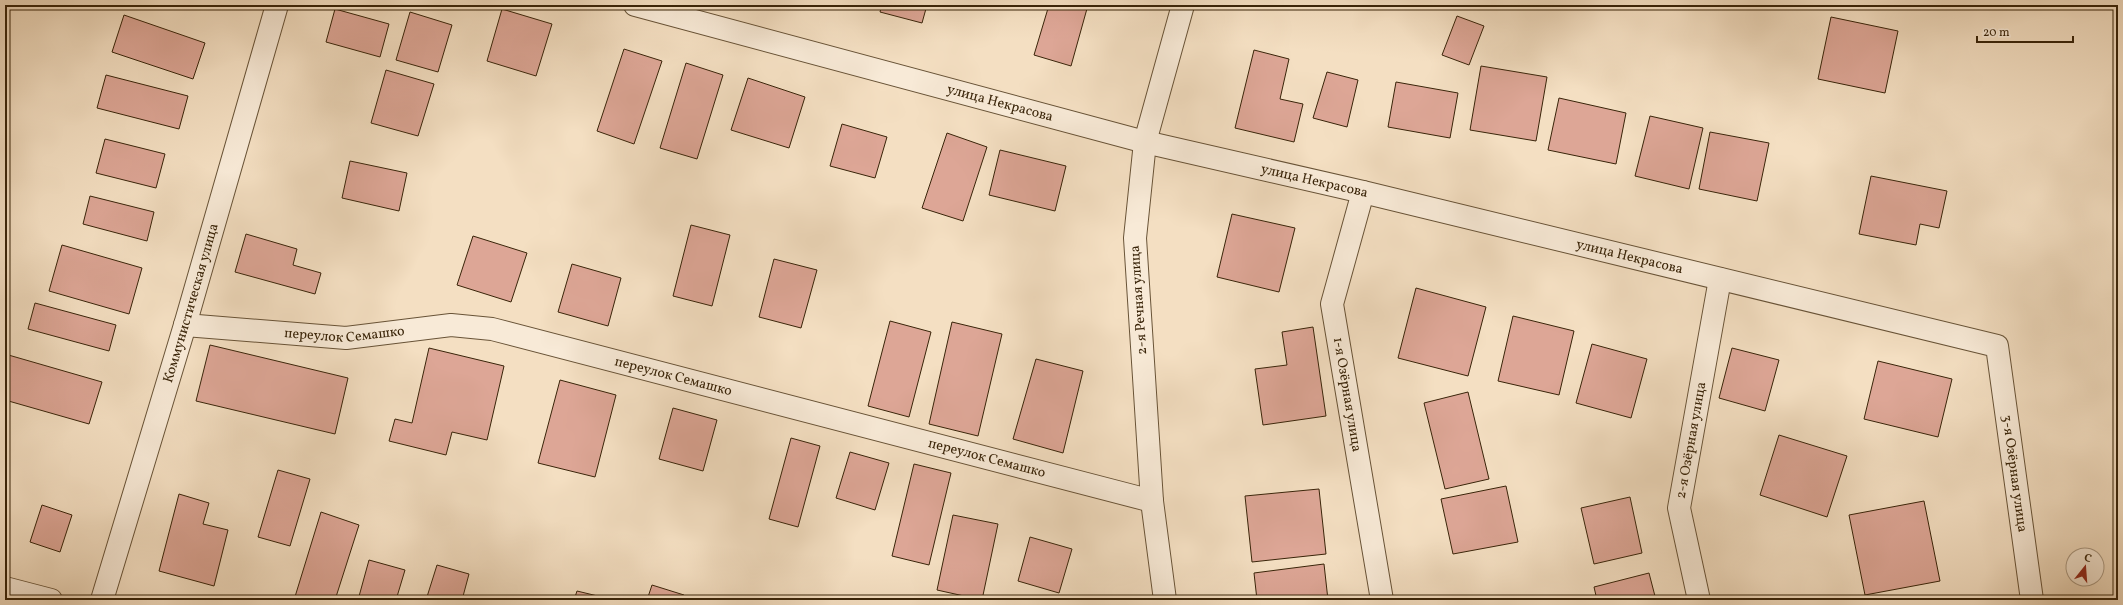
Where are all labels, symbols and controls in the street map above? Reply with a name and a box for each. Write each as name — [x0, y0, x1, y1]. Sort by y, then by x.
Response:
scale bar — [1977, 18, 2073, 44]
text: 20 m — [1983, 25, 2010, 41]
street label: улица Некрасова — [945, 80, 1055, 126]
street label: улица Некрасова — [1259, 159, 1370, 202]
street label: Коммунистическая улица — [159, 221, 223, 385]
street label: улица Некрасова — [1574, 235, 1685, 279]
street label: 2-я Речная улица — [1126, 245, 1152, 355]
street label: переулок Семашко — [284, 321, 406, 347]
street label: 1-я Озёрная улица — [1328, 336, 1366, 453]
street label: переулок Семашко — [613, 352, 734, 401]
street label: 2-я Озёрная улица — [1671, 380, 1711, 500]
street label: 3-я Озёрная улица — [1997, 414, 2032, 534]
street label: переулок Семашко — [926, 434, 1048, 482]
north arrow — [2065, 547, 2105, 587]
text: С — [2082, 551, 2093, 567]

